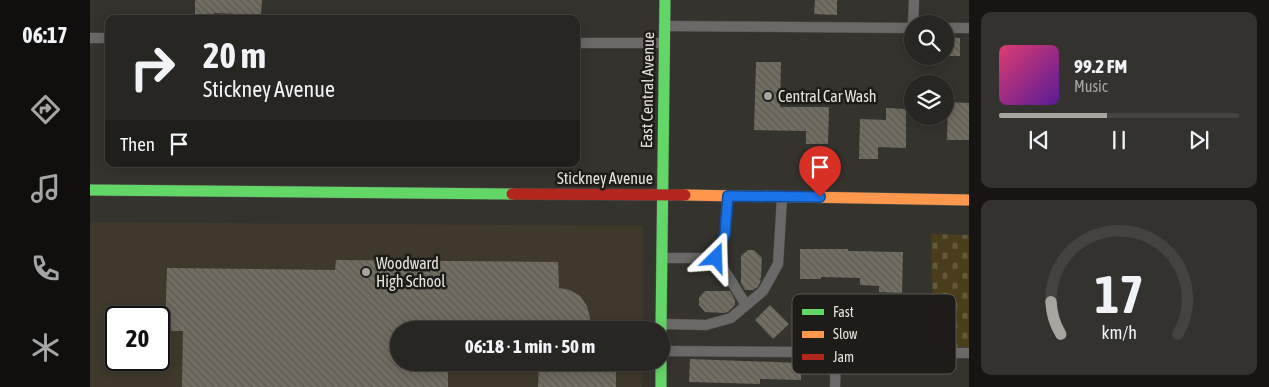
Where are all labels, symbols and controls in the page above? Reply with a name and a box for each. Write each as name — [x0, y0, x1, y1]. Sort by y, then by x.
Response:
map controls — [904, 15, 954, 125]
button: search — [904, 15, 954, 65]
text: 06:17 — [22, 22, 68, 48]
street label: East Central Avenue — [637, 32, 657, 148]
icon: right — [120, 35, 185, 100]
text: 20 m — [203, 35, 266, 75]
text: 99.2 FM — [1074, 55, 1127, 77]
button: layers — [904, 75, 954, 125]
text: Stickney Avenue — [203, 76, 335, 102]
text: Music — [1074, 77, 1108, 95]
place label: Central Car Wash — [778, 87, 877, 105]
marker: Central Car Wash — [762, 90, 774, 102]
icon: directions — [28, 92, 63, 127]
icon: previous — [1025, 126, 1053, 154]
icon: pause — [1105, 126, 1133, 154]
icon: next — [1185, 126, 1213, 154]
icon: arrive — [165, 130, 193, 158]
text: Then — [120, 133, 155, 155]
pin — [799, 146, 841, 197]
icon: arrive — [806, 153, 834, 181]
street label: Stickney Avenue — [557, 169, 653, 188]
icon: music — [28, 171, 63, 206]
position arrow — [689, 231, 741, 283]
icon: phone — [28, 251, 63, 286]
place label: Woodward High School — [376, 254, 446, 291]
text: 17 — [1095, 264, 1143, 324]
marker: Woodward High School — [360, 266, 372, 278]
legend — [792, 294, 956, 374]
text: Fast — [833, 304, 854, 320]
speed limit sign: 20 — [105, 306, 170, 371]
text: km/h — [1101, 322, 1137, 343]
text: Slow — [833, 326, 858, 342]
icon: climate — [28, 330, 63, 365]
text: 06:18 · 1 min · 50 m — [465, 335, 595, 357]
text: Jam — [833, 349, 854, 365]

